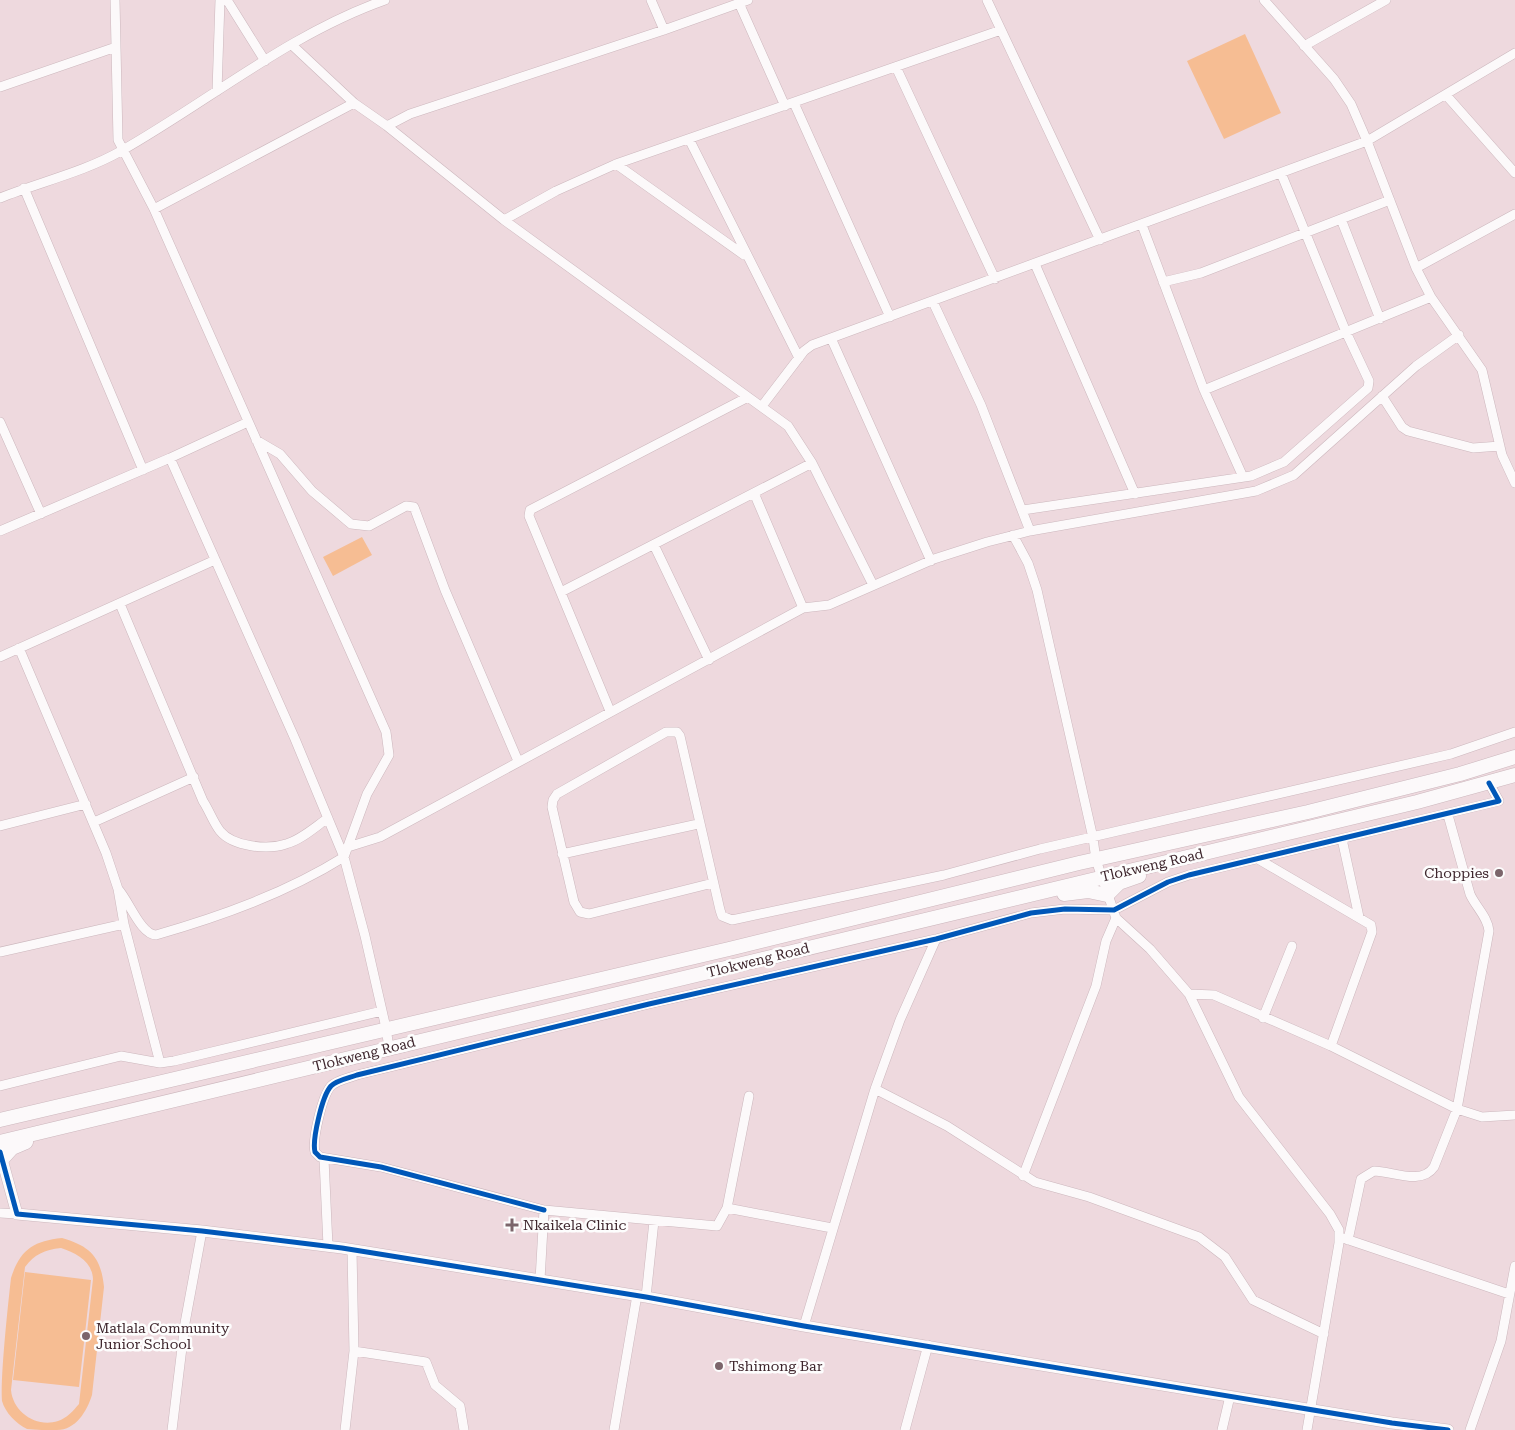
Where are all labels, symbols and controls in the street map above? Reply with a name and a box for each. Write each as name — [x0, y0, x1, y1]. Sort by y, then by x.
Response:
street label: Tlokweng Road — [1099, 845, 1205, 885]
place label: Choppies — [1424, 865, 1489, 881]
marker: Choppies — [1493, 867, 1505, 879]
street label: Tlokweng Road — [705, 940, 811, 980]
street label: Tlokweng Road — [311, 1034, 417, 1074]
place label: Nkaikela Clinic — [523, 1217, 626, 1233]
marker: Nkaikela Clinic — [505, 1218, 519, 1232]
place label: Matlala Community Junior School — [96, 1320, 230, 1352]
marker: Matlala Community Junior School — [80, 1330, 92, 1342]
place label: Tshimong Bar — [729, 1358, 823, 1374]
marker: Tshimong Bar — [713, 1360, 725, 1372]

